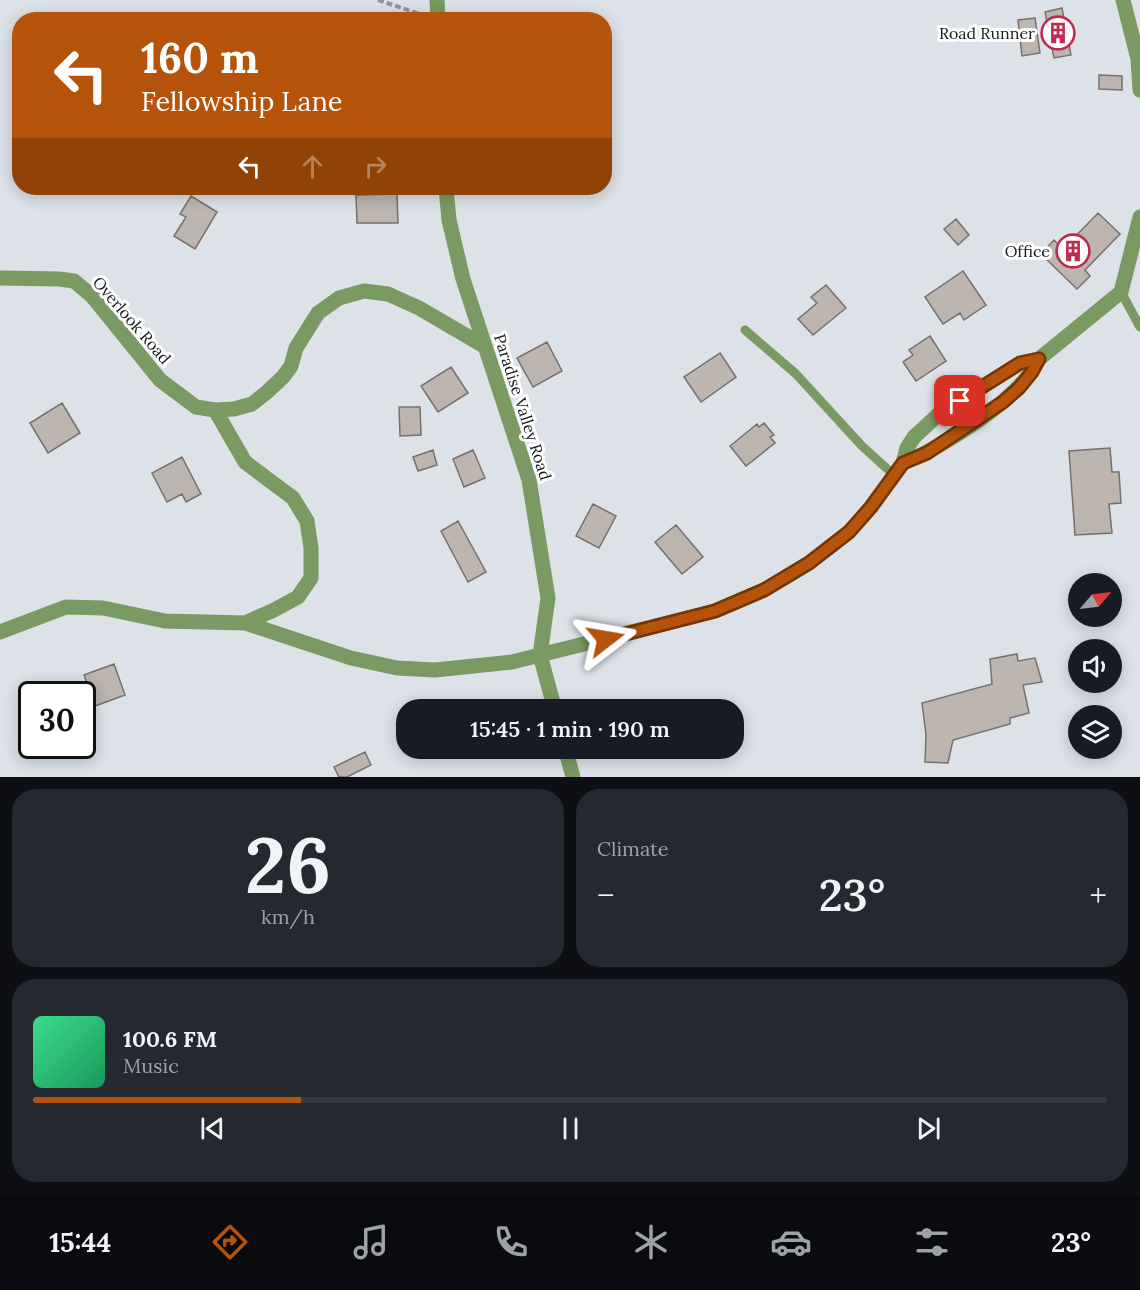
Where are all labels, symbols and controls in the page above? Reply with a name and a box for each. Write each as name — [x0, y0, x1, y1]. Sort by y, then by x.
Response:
building icon: Road Runner — [1040, 15, 1076, 51]
place label: Road Runner — [939, 23, 1035, 43]
text: 160 m — [141, 31, 259, 85]
icon: left — [42, 36, 120, 114]
text: Fellowship Lane — [141, 84, 343, 118]
icon: left — [233, 150, 266, 183]
icon: ahead — [296, 150, 329, 183]
icon: right — [359, 150, 392, 183]
building icon: Office — [1055, 233, 1091, 269]
place label: Office — [1005, 241, 1050, 261]
street label: Overlook Road — [89, 272, 176, 368]
street label: Paradise Valley Road — [490, 331, 556, 483]
pin — [934, 375, 985, 426]
icon: arrive — [943, 384, 976, 417]
north arrow — [1068, 573, 1122, 627]
map controls — [1068, 573, 1122, 759]
position arrow — [574, 607, 638, 671]
button: sound — [1068, 639, 1122, 693]
speed limit sign: 30 — [18, 681, 96, 759]
button: layers — [1068, 705, 1122, 759]
text: 15:45 · 1 min · 190 m — [470, 715, 670, 743]
text: 26 — [245, 815, 331, 914]
text: Climate — [597, 836, 669, 861]
text: 23° — [819, 866, 885, 923]
text: − — [597, 874, 615, 916]
text: + — [1089, 874, 1107, 916]
text: km/h — [261, 904, 315, 929]
text: 100.6 FM — [123, 1025, 217, 1053]
text: Music — [123, 1053, 179, 1078]
icon: previous — [196, 1112, 229, 1145]
icon: pause — [554, 1112, 587, 1145]
icon: next — [912, 1112, 945, 1145]
icon: directions — [209, 1221, 251, 1263]
icon: music — [350, 1221, 392, 1263]
icon: phone — [490, 1221, 532, 1263]
icon: climate — [630, 1221, 672, 1263]
icon: car — [770, 1221, 812, 1263]
icon: filters — [911, 1221, 953, 1263]
text: 15:44 — [49, 1225, 111, 1259]
text: 23° — [1051, 1225, 1091, 1259]

